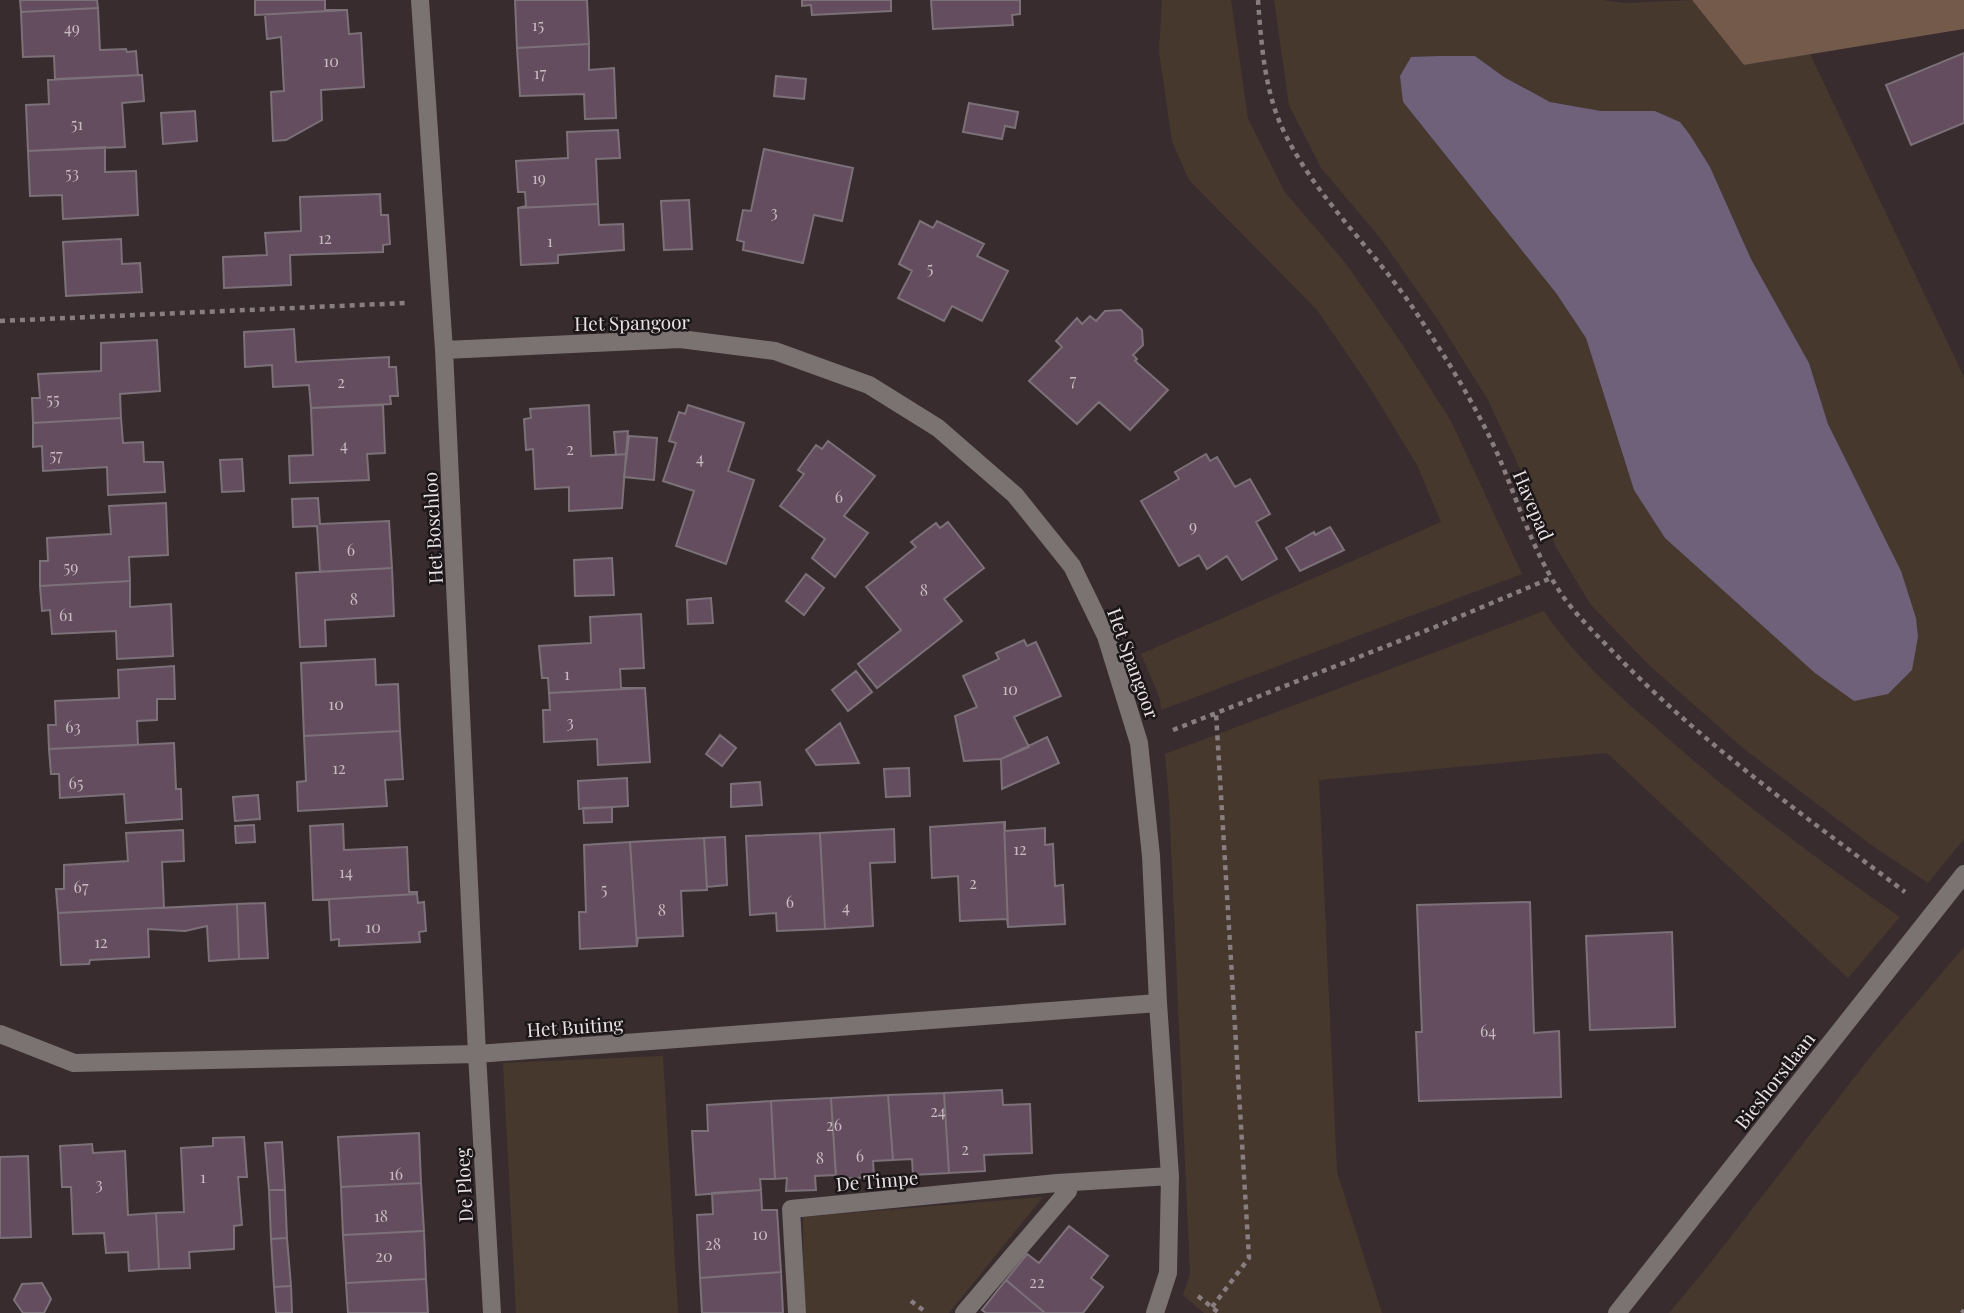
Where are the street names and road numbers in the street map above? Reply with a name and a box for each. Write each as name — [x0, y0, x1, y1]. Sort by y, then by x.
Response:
street label: Het Spangoor — [574, 308, 691, 336]
street label: Havepad — [1508, 466, 1560, 544]
street label: Het Boschloo — [416, 471, 448, 585]
street label: Het Spangoor — [1102, 604, 1166, 722]
street label: Het Buiting — [526, 1010, 624, 1042]
street label: Bieshorstlaan — [1728, 1026, 1820, 1134]
street label: De Ploeg — [448, 1147, 478, 1223]
street label: De Timpe — [835, 1163, 919, 1197]

